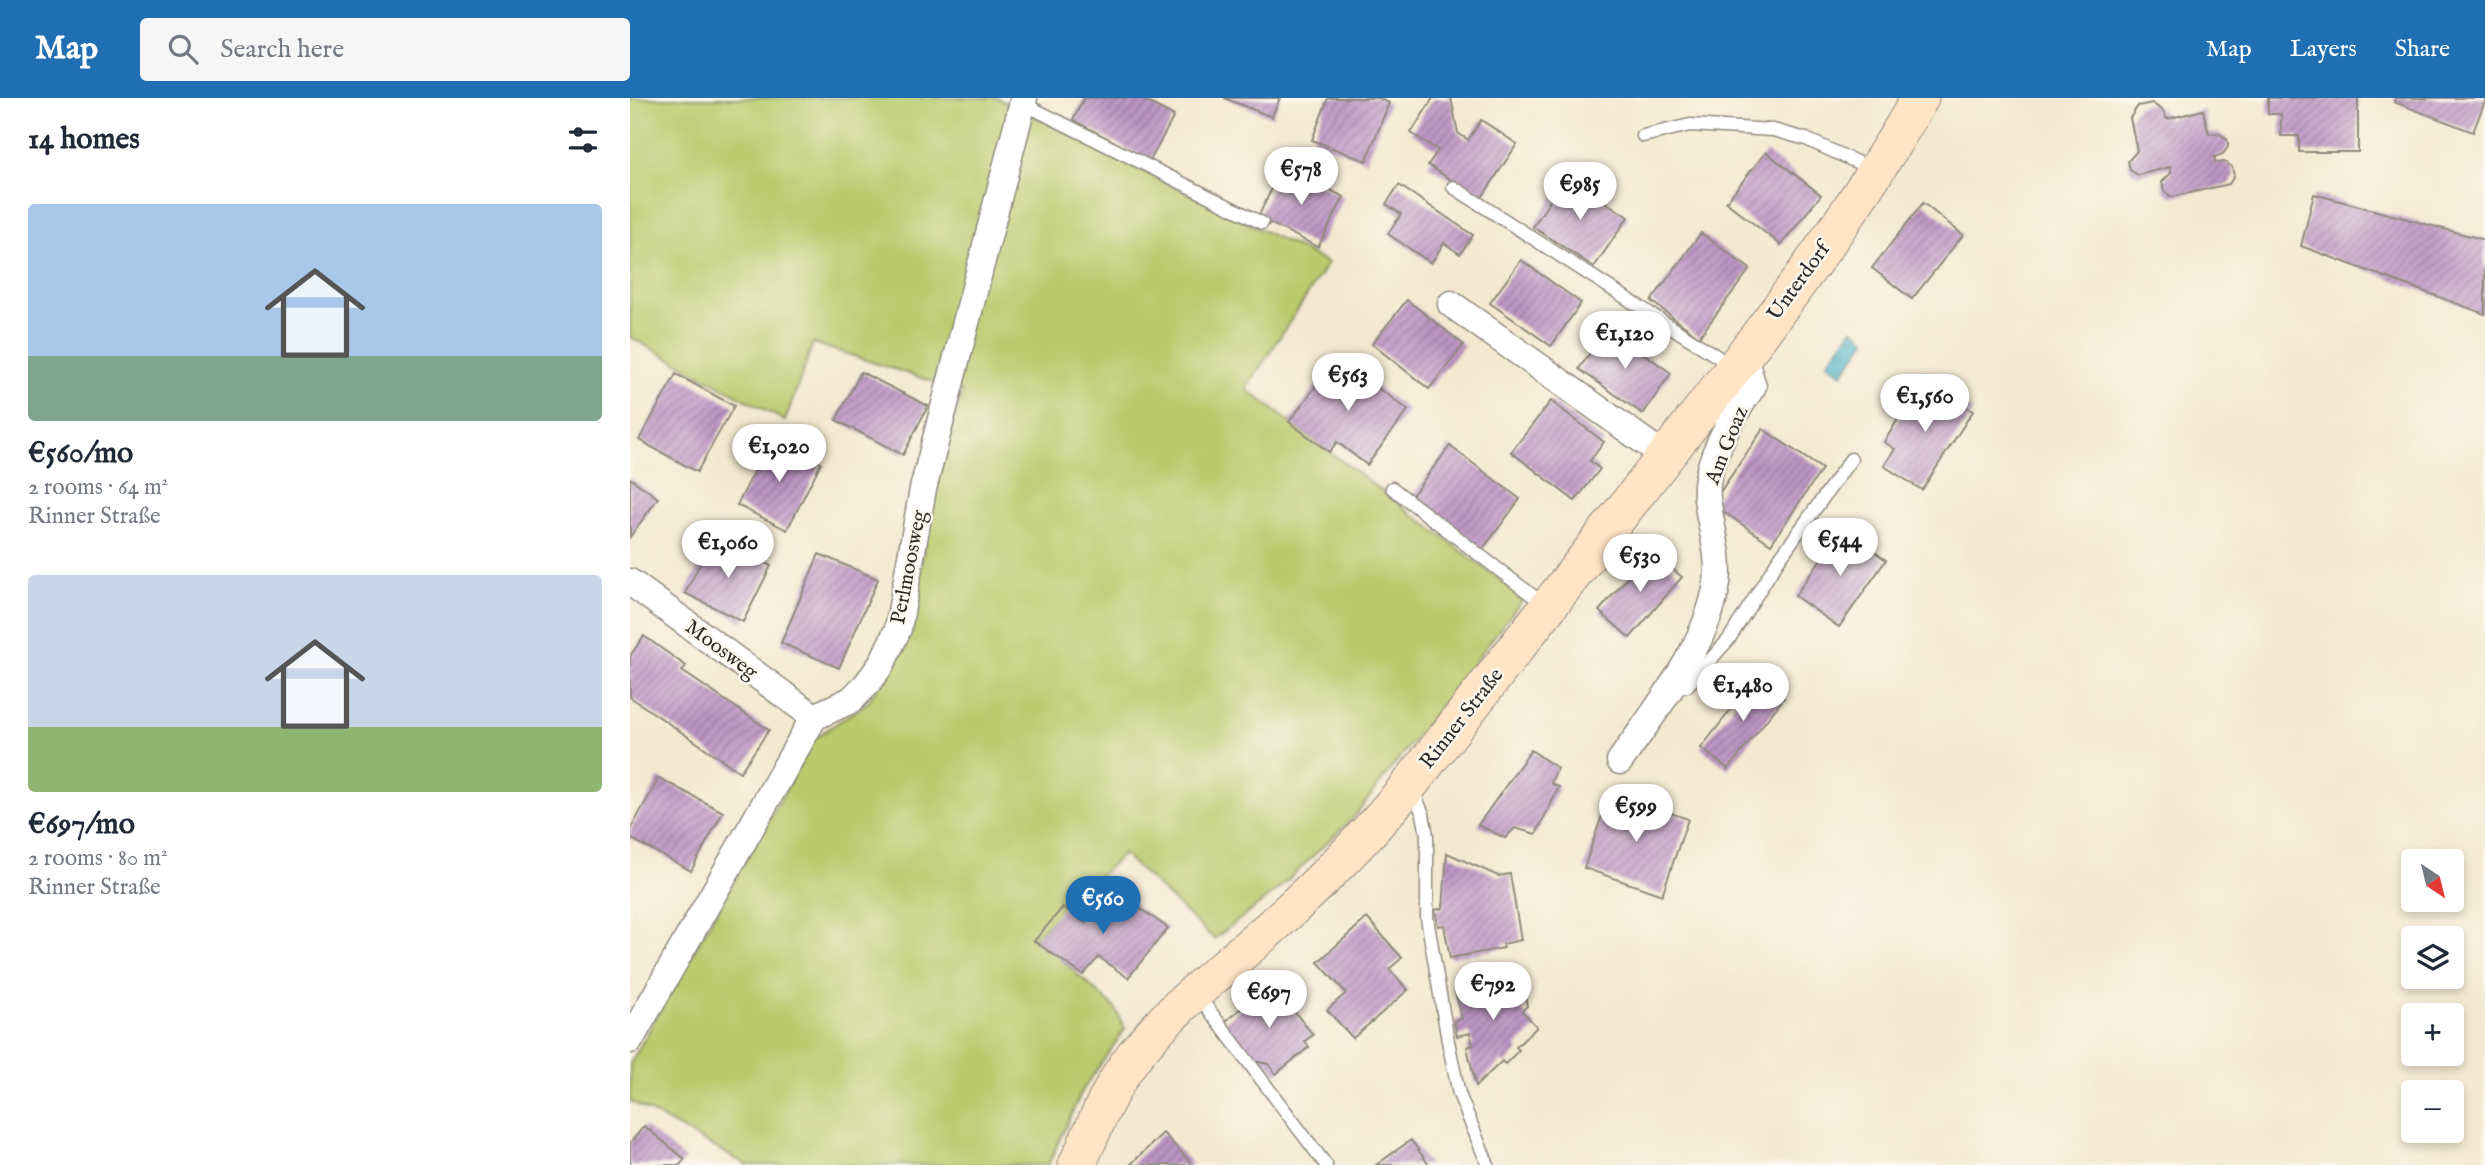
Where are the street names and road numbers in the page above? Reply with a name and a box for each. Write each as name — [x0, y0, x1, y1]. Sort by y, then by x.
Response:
street label: Unterdorf — [1762, 235, 1839, 327]
street label: Am Goaz — [1699, 402, 1755, 489]
street label: Perlmoosweg — [885, 507, 934, 627]
street label: Moosweg — [679, 614, 763, 687]
street label: Rinner Straße — [1414, 663, 1510, 775]

